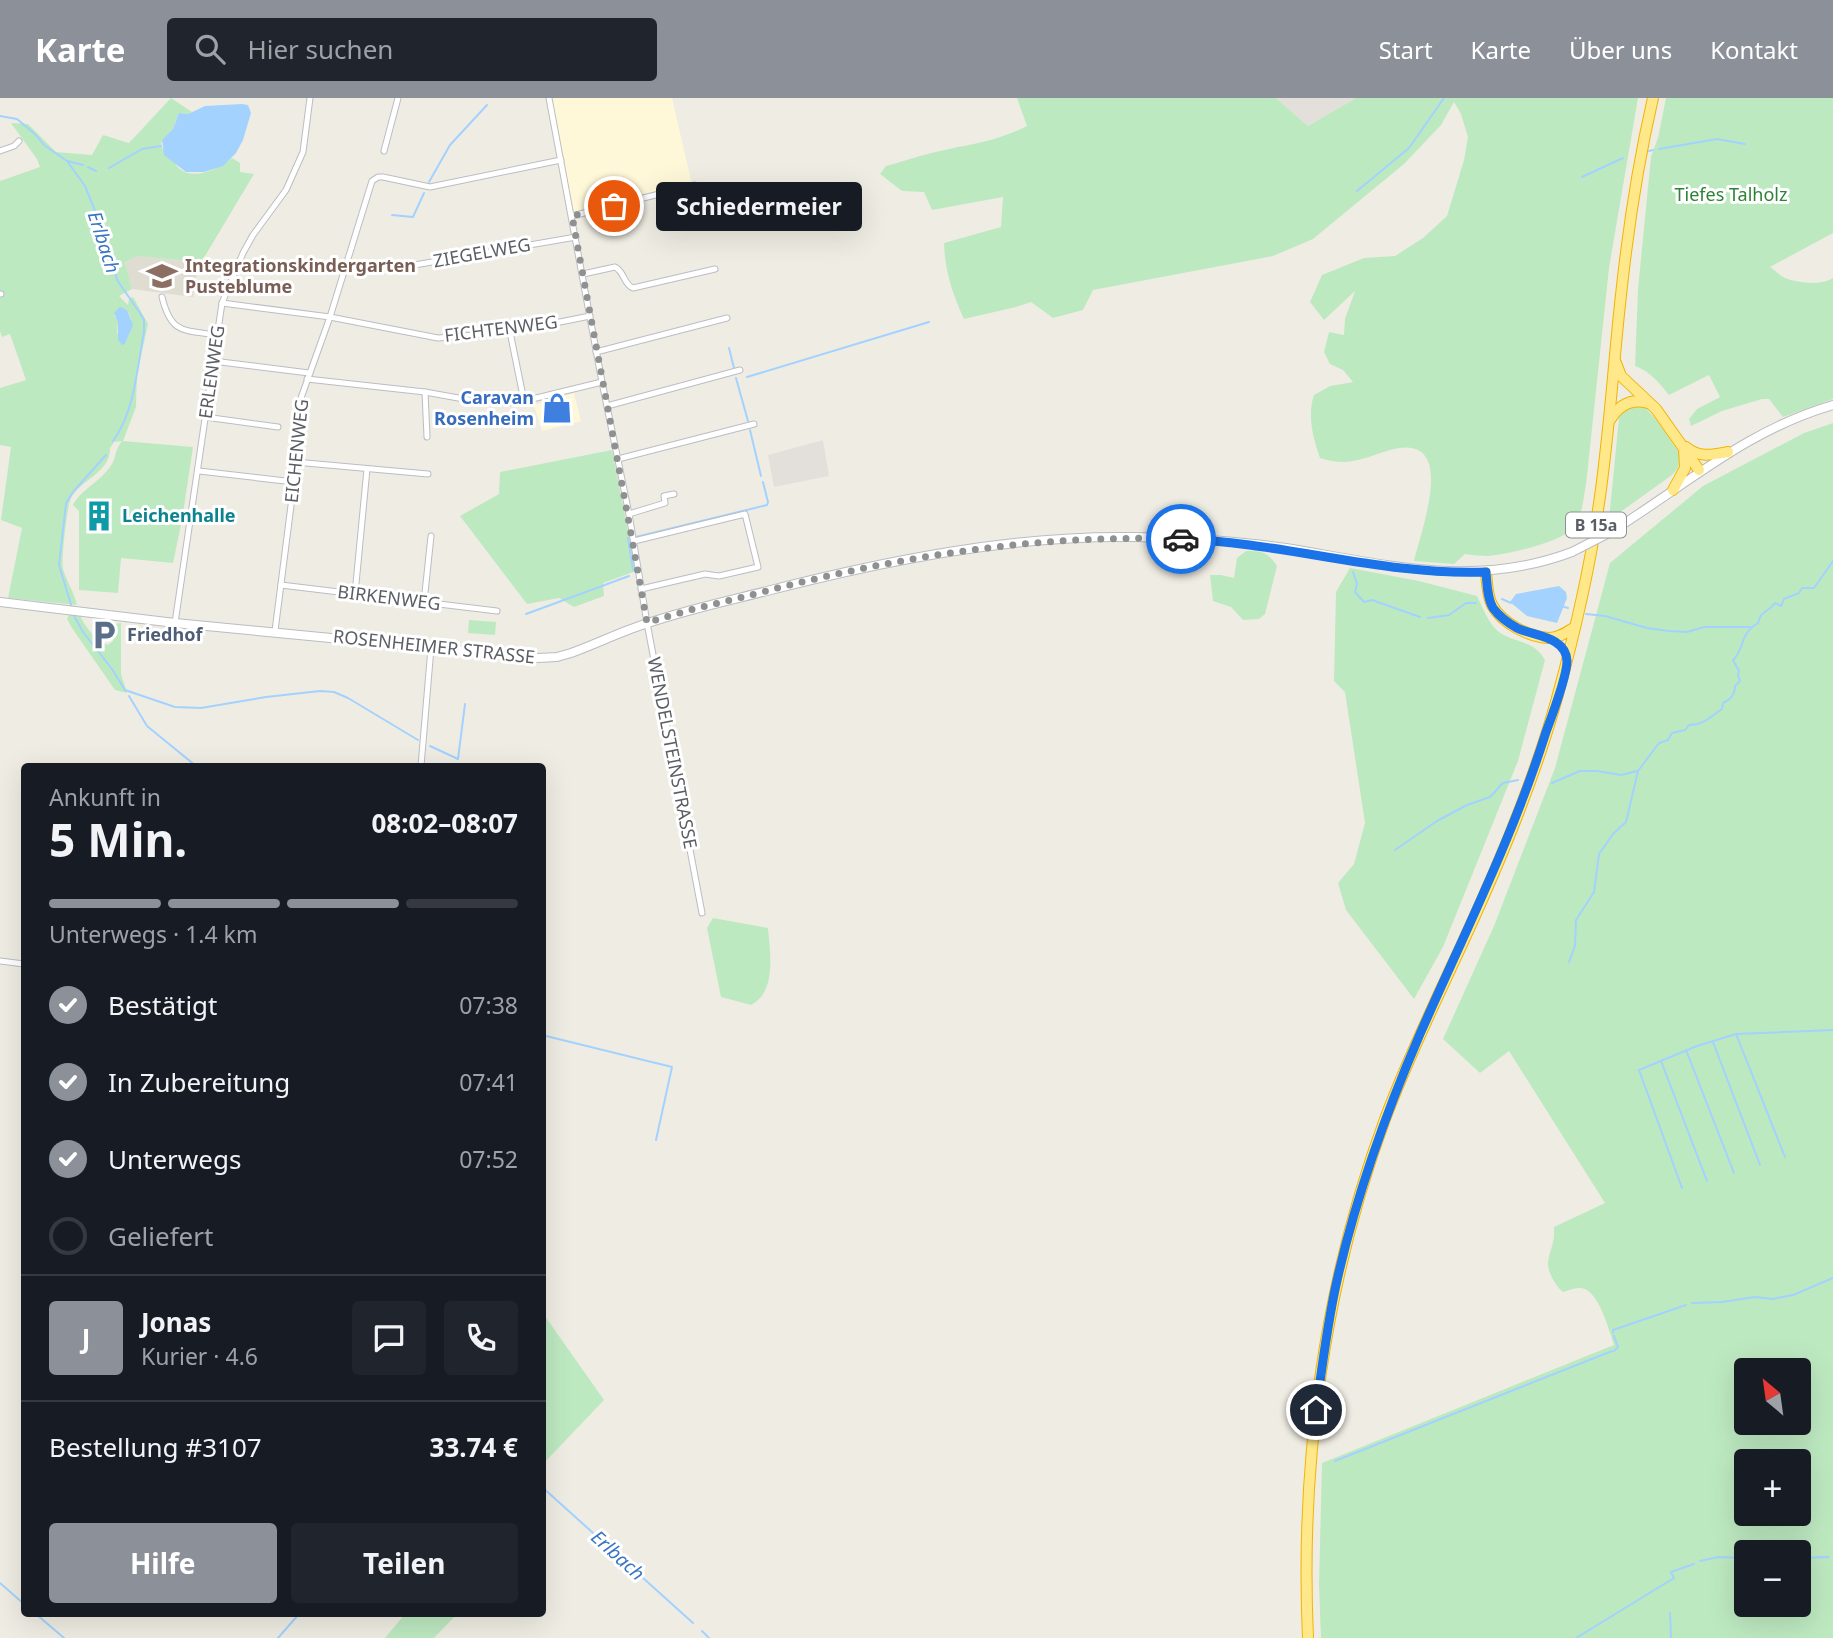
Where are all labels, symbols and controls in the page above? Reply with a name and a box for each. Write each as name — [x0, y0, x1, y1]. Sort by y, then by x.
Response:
search box — [167, 18, 657, 81]
text: Karte — [35, 27, 125, 72]
icon: search — [191, 30, 229, 68]
text: Hier suchen — [247, 31, 393, 67]
text: Start — [1379, 33, 1433, 66]
text: Karte — [1471, 33, 1531, 66]
text: Über uns — [1569, 33, 1672, 66]
text: Kontakt — [1710, 33, 1798, 66]
pin — [584, 176, 644, 236]
callout: Schiedermeier — [656, 182, 862, 230]
park label: Tiefes Talholz — [1675, 182, 1787, 206]
icon: bag — [595, 187, 633, 225]
text: Schiedermeier — [676, 190, 842, 222]
water label: Erlbach — [82, 208, 126, 276]
street label: ZIEGELWEG — [431, 232, 532, 272]
place label: Integrationskindergarten Pusteblume — [185, 253, 416, 298]
school or university icon: Integrationskindergarten Pusteblume — [145, 259, 179, 293]
street label: FICHTENWEG — [443, 309, 559, 347]
street label: ERLENWEG — [193, 324, 229, 420]
place label: Caravan Rosenheim — [434, 385, 534, 430]
shop icon: Caravan Rosenheim — [540, 391, 574, 425]
street label: EICHENWEG — [279, 398, 313, 504]
building icon: Leichenhalle — [82, 499, 116, 533]
place label: Leichenhalle — [122, 503, 236, 527]
courier — [1146, 504, 1216, 574]
road number: B 15a — [1566, 512, 1626, 538]
icon: car — [1162, 520, 1200, 558]
street label: BIRKENWEG — [336, 579, 442, 615]
parking icon: Friedhof — [87, 618, 121, 652]
place label: Friedhof — [127, 622, 203, 646]
street label: ROSENHEIMER STRASSE — [332, 623, 536, 669]
street label: WENDELSTEINSTRASSE — [643, 655, 703, 851]
text: Ankunft in — [49, 781, 161, 813]
text: 08:02–08:07 — [371, 805, 518, 841]
text: 5 Min. — [49, 808, 187, 870]
text: Unterwegs · 1.4 km — [49, 918, 257, 950]
icon: check — [49, 986, 87, 1024]
text: Bestätigt — [108, 987, 217, 1023]
text: 07:38 — [459, 989, 518, 1021]
icon: check — [49, 1063, 87, 1101]
text: In Zubereitung — [108, 1064, 290, 1100]
text: 07:41 — [459, 1066, 518, 1098]
icon: check — [49, 1140, 87, 1178]
text: Unterwegs — [108, 1141, 241, 1177]
text: 07:52 — [459, 1143, 518, 1175]
text: Geliefert — [108, 1218, 213, 1254]
button: chat — [352, 1301, 426, 1375]
button: phone — [444, 1301, 518, 1375]
text: Jonas — [141, 1304, 211, 1340]
text: J — [82, 1320, 90, 1356]
text: Kurier · 4.6 — [141, 1340, 258, 1372]
north arrow — [1734, 1358, 1811, 1435]
map controls — [1734, 1358, 1811, 1617]
pin — [1286, 1380, 1346, 1440]
icon: home — [1297, 1391, 1335, 1429]
text: Bestellung #3107 — [49, 1429, 262, 1465]
text: 33.74 € — [430, 1429, 518, 1465]
button: + — [1734, 1449, 1811, 1526]
button: Hilfe — [49, 1523, 277, 1603]
button: Teilen — [291, 1523, 518, 1603]
water label: Erlbach — [586, 1524, 650, 1586]
button: − — [1734, 1540, 1811, 1617]

